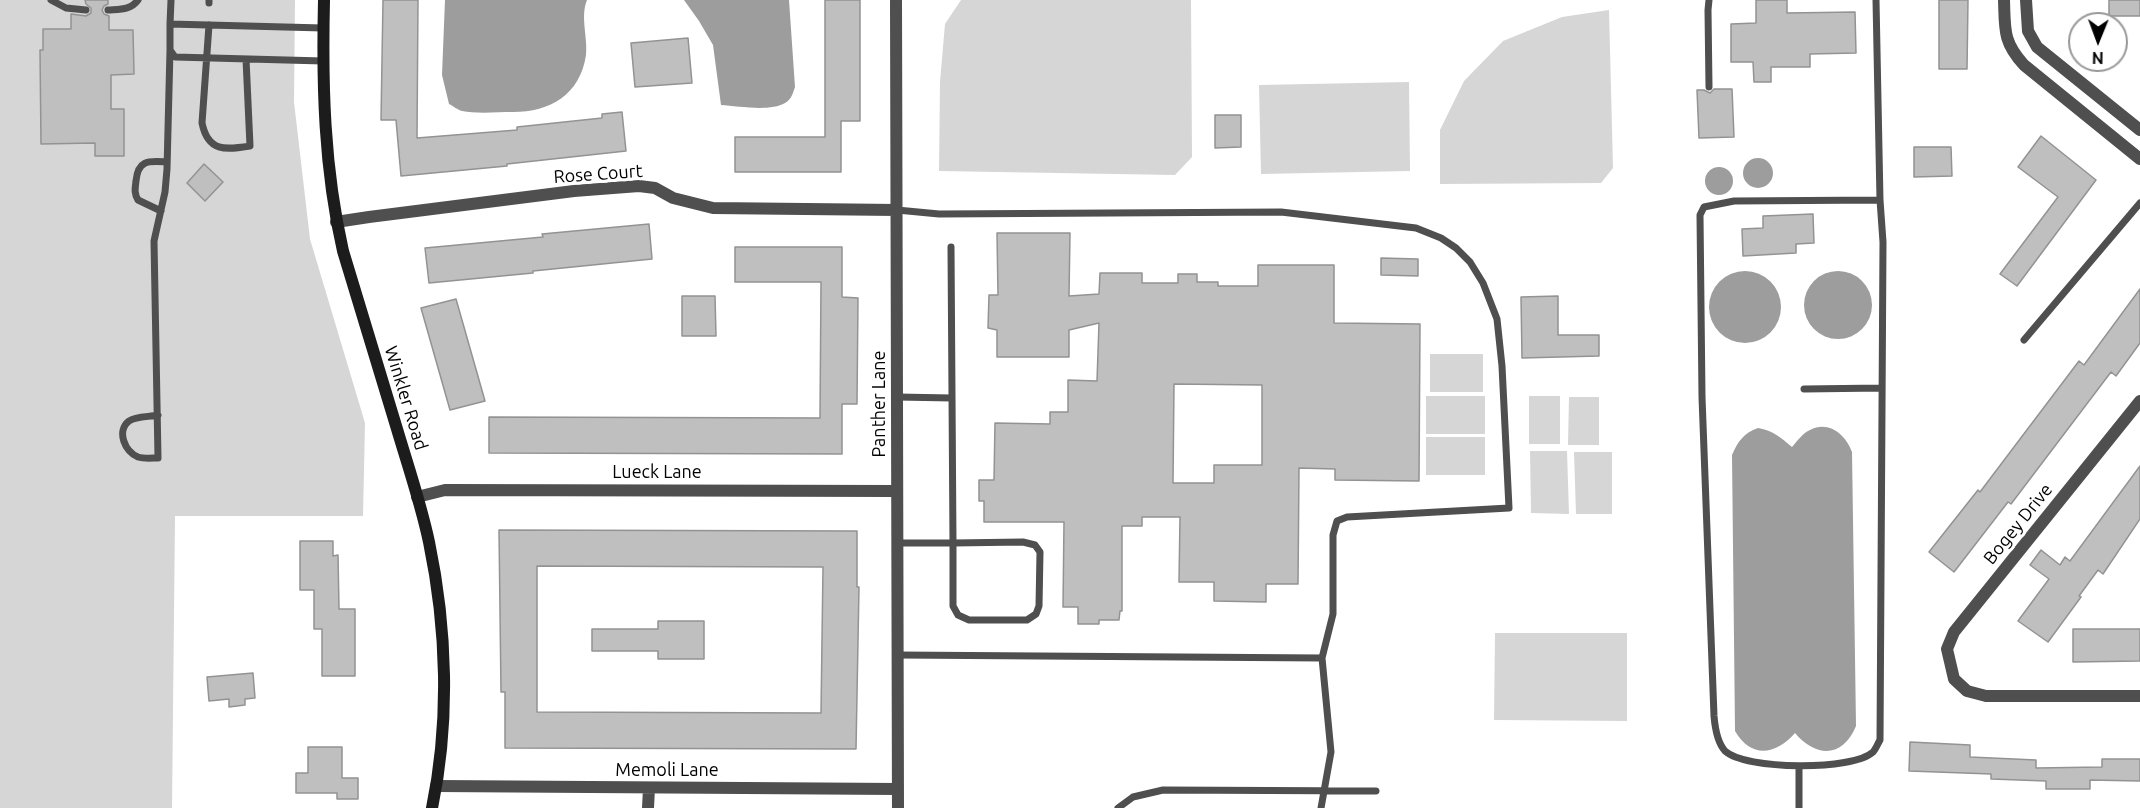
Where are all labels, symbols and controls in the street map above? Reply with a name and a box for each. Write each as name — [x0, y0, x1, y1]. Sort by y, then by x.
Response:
north arrow — [2068, 12, 2128, 72]
text: N — [2092, 49, 2104, 67]
street label: Rose Court — [553, 160, 643, 188]
street label: Winkler Road — [380, 343, 432, 453]
street label: Panther Lane — [868, 350, 890, 458]
street label: Lueck Lane — [612, 461, 702, 483]
street label: Bogey Drive — [1979, 479, 2057, 569]
street label: Memoli Lane — [615, 759, 719, 781]

